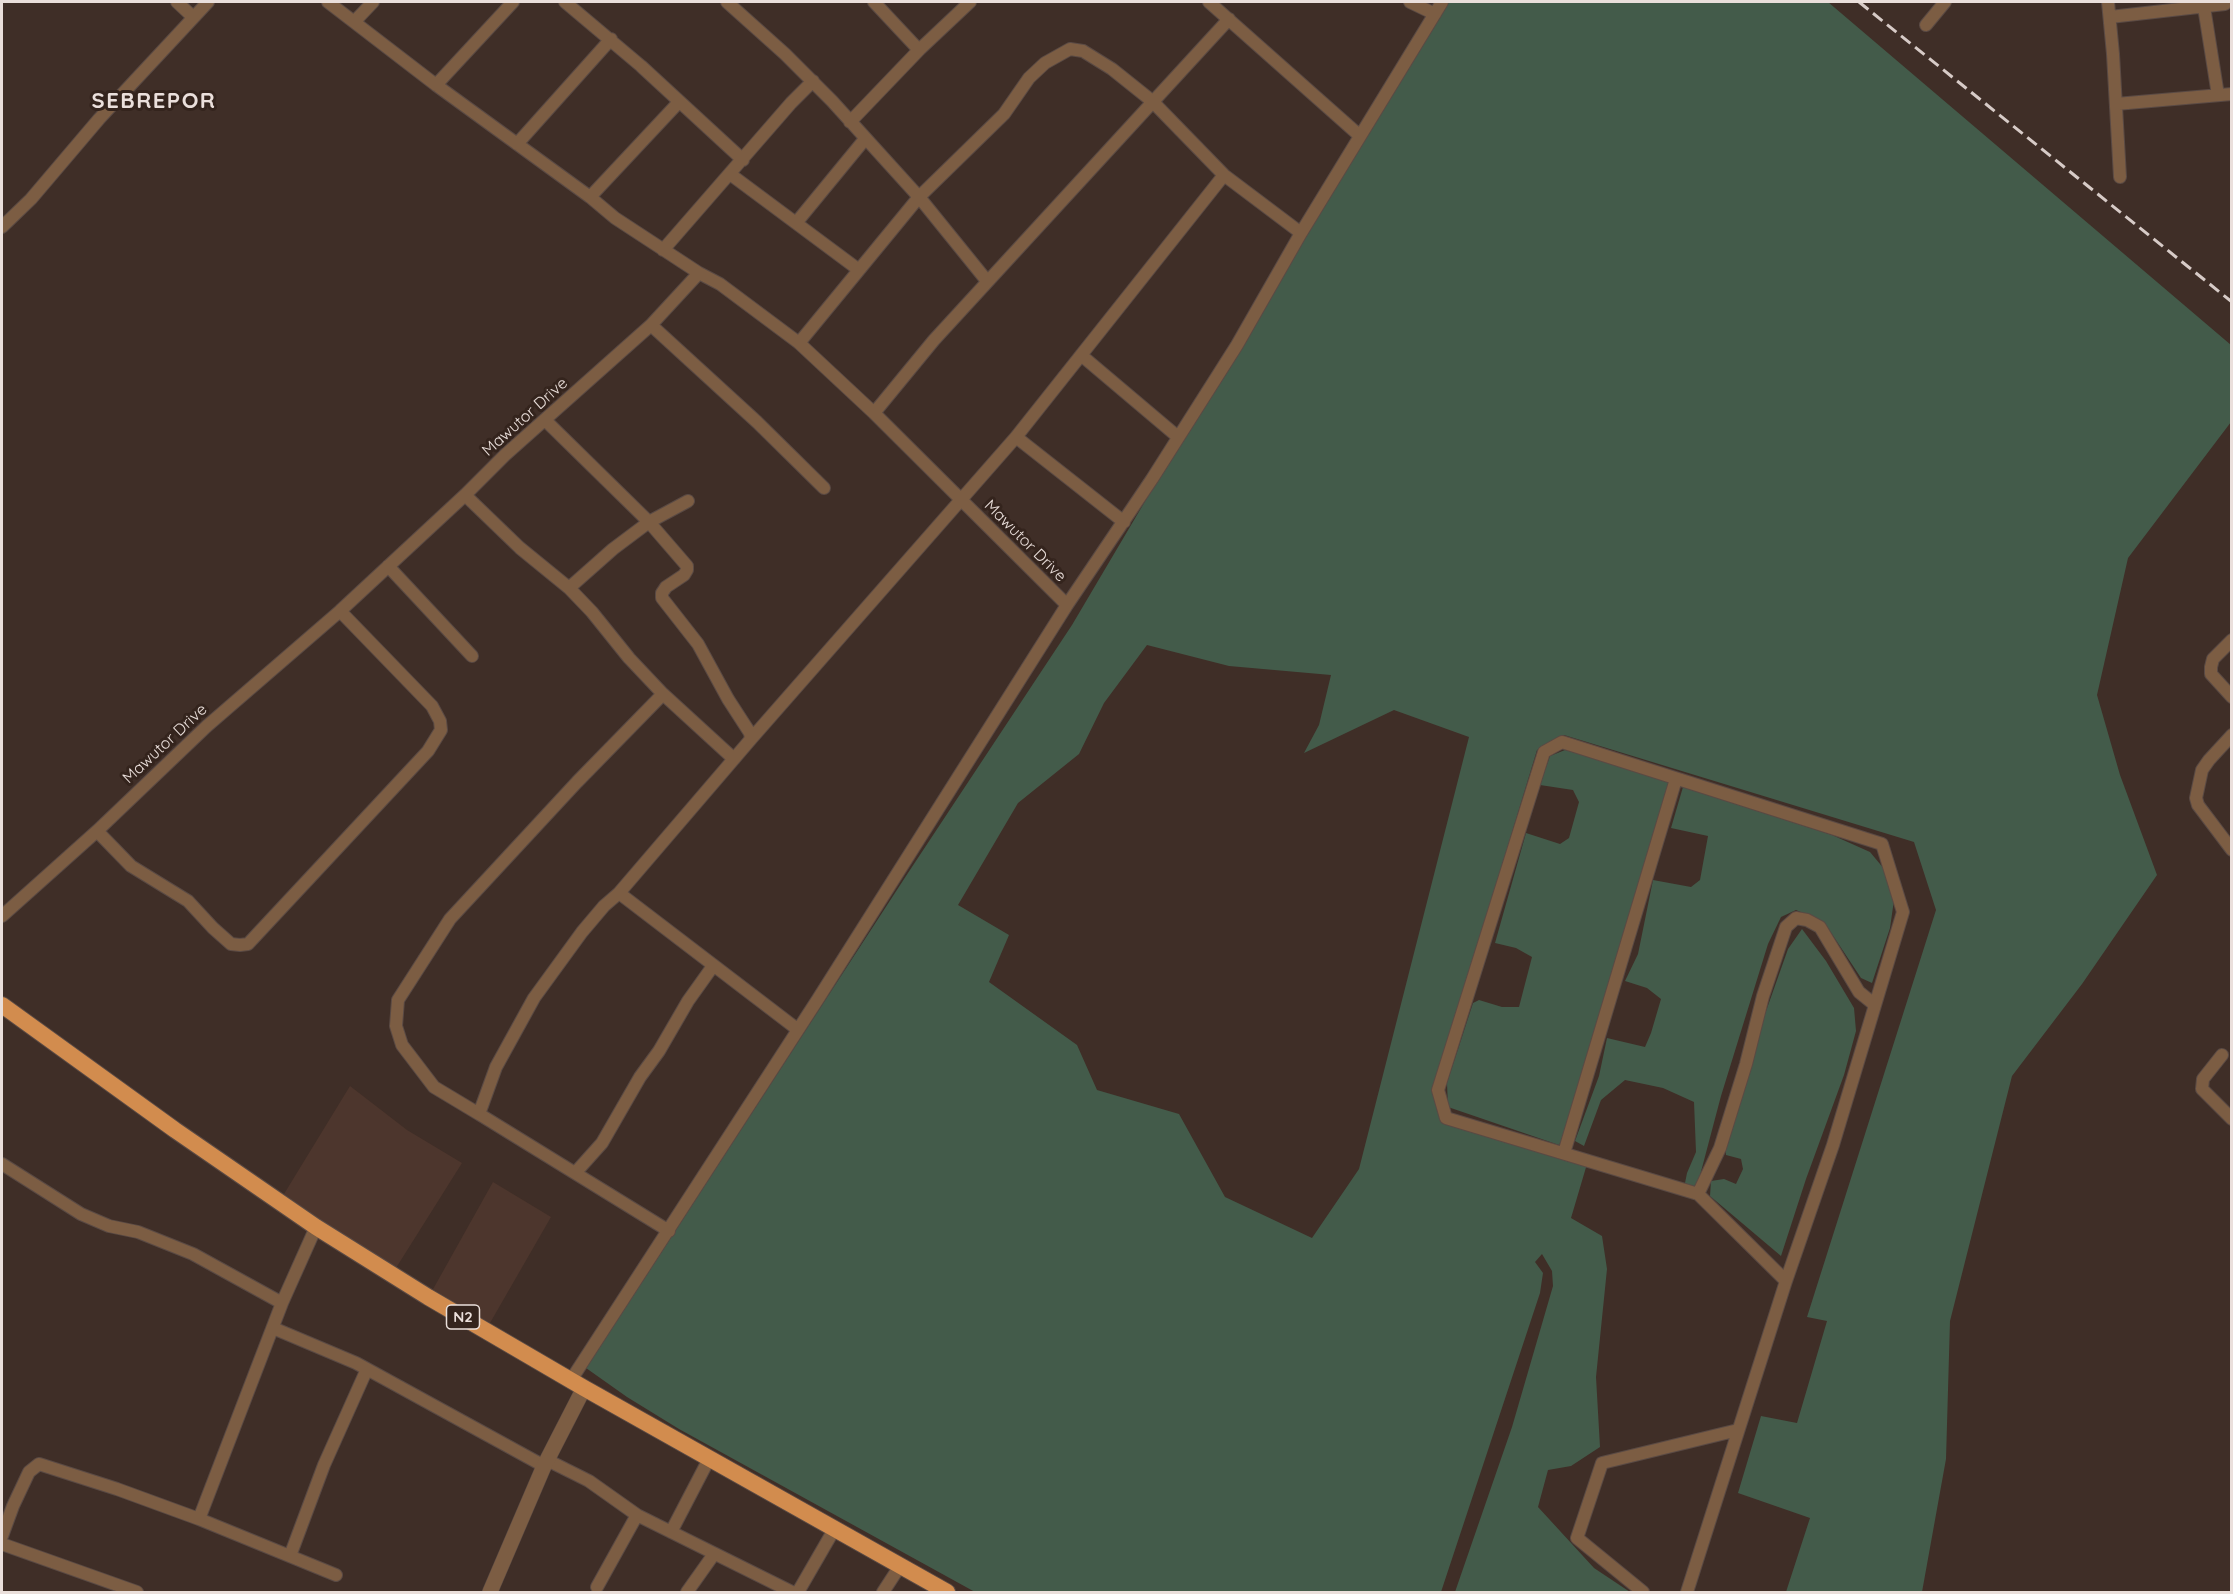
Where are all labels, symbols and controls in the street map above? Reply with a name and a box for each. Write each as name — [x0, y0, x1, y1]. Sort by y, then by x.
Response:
district label: SEBREPOR — [92, 88, 216, 114]
street label: Mawutor Drive — [478, 374, 572, 460]
street label: Mawutor Drive — [980, 496, 1070, 586]
street label: Mawutor Drive — [119, 700, 211, 788]
road number: N2 — [446, 1305, 480, 1329]

